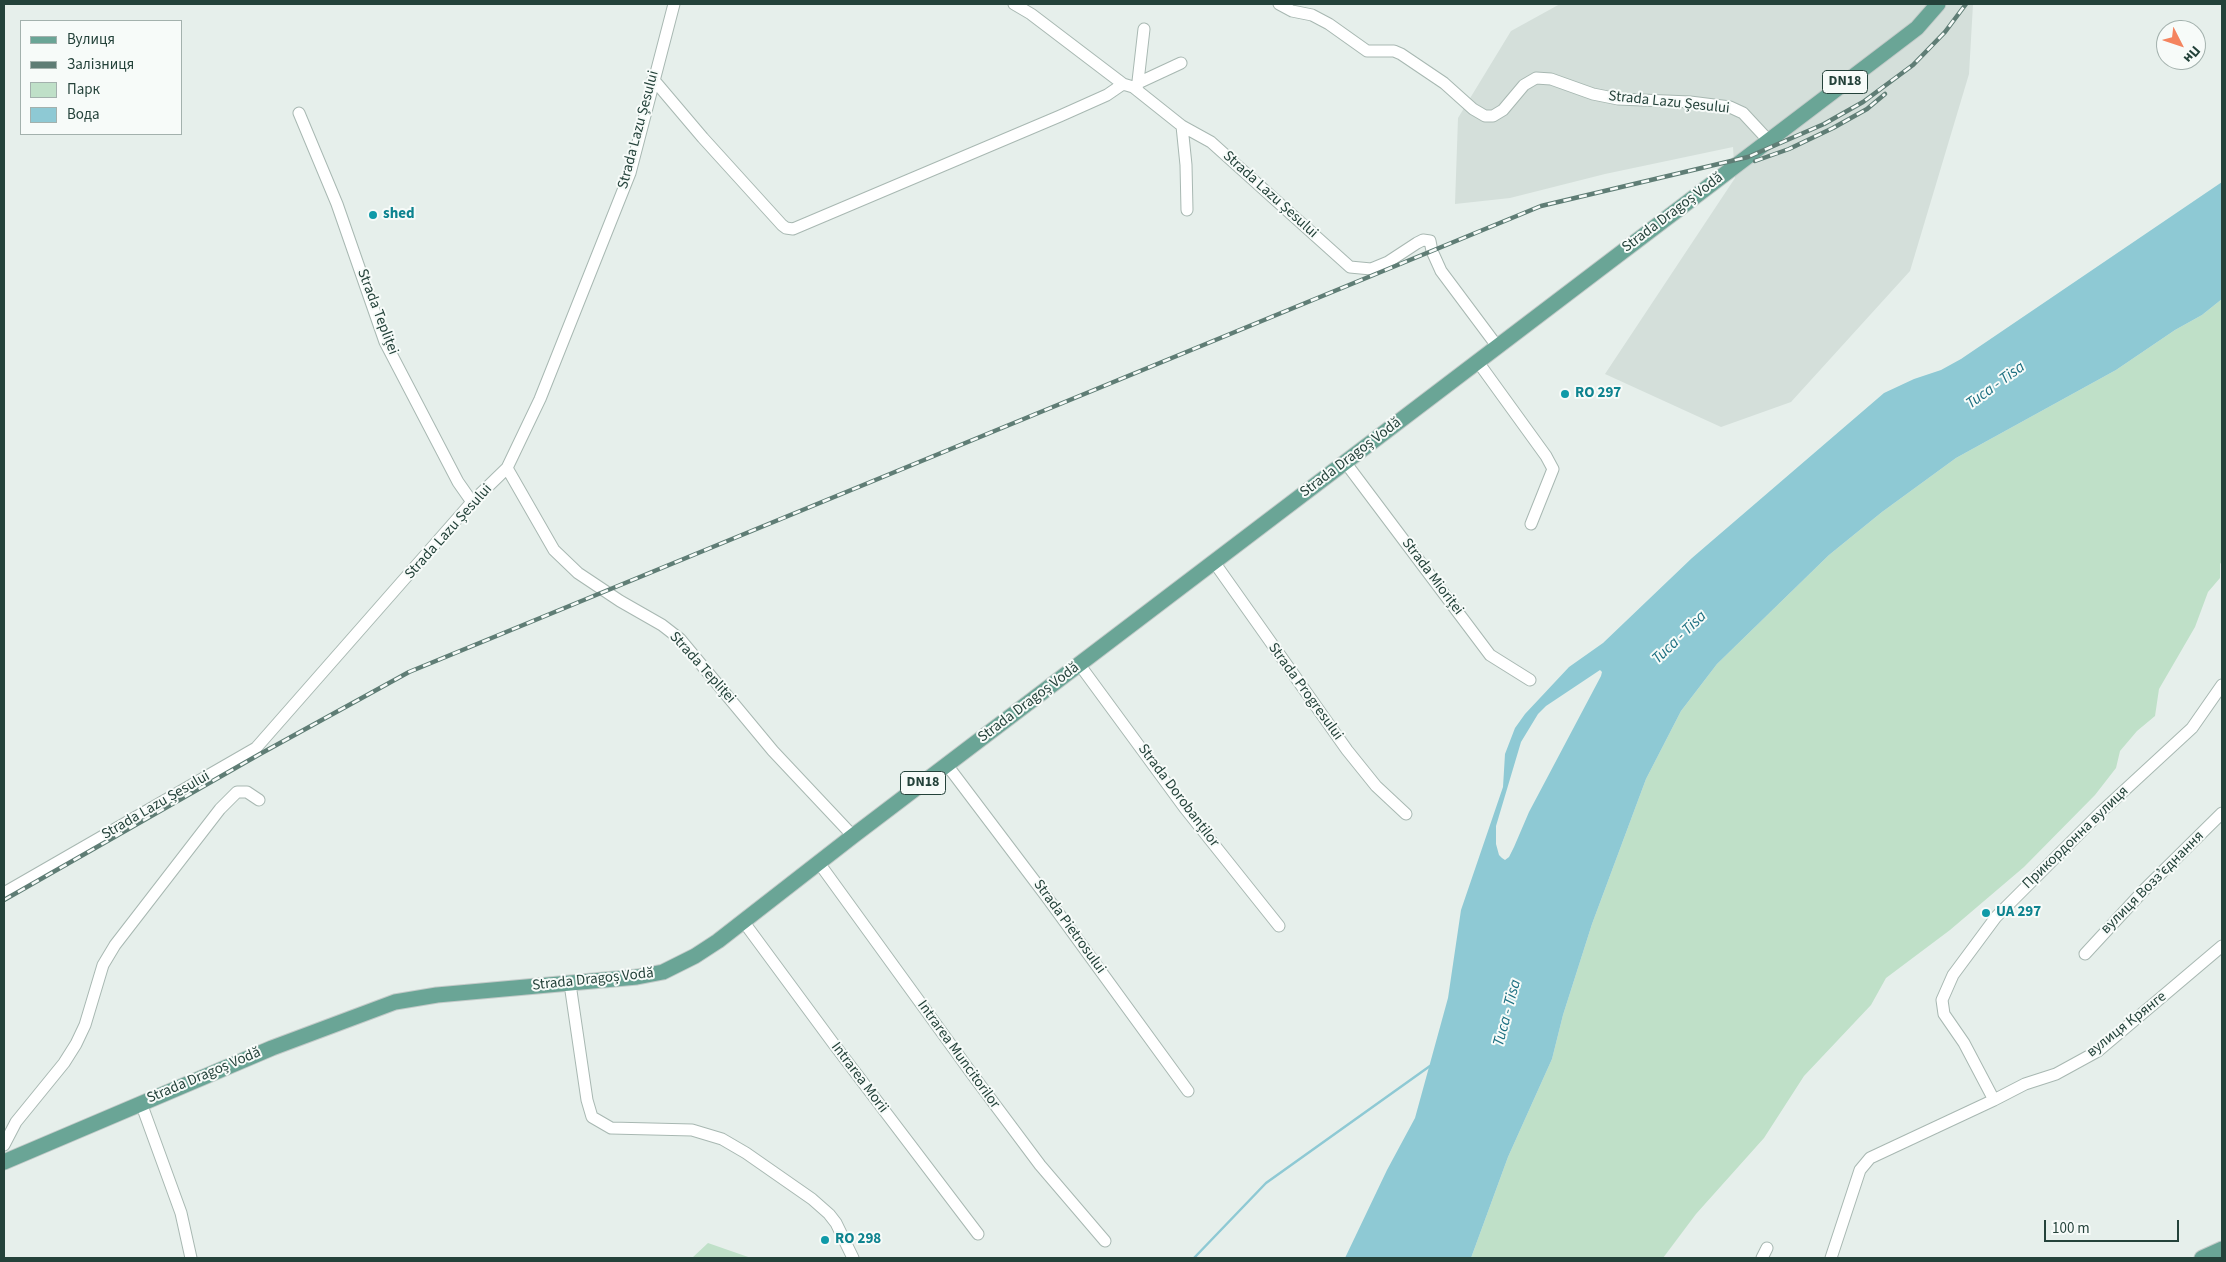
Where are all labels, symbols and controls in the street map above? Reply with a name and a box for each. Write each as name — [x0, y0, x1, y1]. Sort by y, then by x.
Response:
legend — [20, 20, 182, 135]
north arrow — [2156, 20, 2206, 70]
text: Вулиця — [67, 29, 115, 50]
text: Пн — [2178, 41, 2205, 67]
text: Залізниця — [67, 54, 134, 75]
street label: Strada Lazu Șesului — [615, 69, 663, 191]
road number: DN18 — [1822, 70, 1868, 94]
text: Парк — [67, 79, 100, 100]
street label: Strada Lazu Șesului — [1607, 88, 1731, 118]
text: Вода — [67, 104, 100, 125]
street label: Strada Lazu Șesului — [1219, 148, 1321, 242]
street label: Strada Dragoș Vodă — [1619, 169, 1727, 257]
place label: shed — [383, 206, 415, 224]
marker: shed — [367, 209, 379, 221]
street label: Strada Tepliței — [352, 267, 402, 357]
water label: Тиса - Tisa — [1963, 358, 2029, 414]
place label: RO 297 — [1575, 385, 1621, 403]
marker: RO 297 — [1559, 388, 1571, 400]
street label: Strada Dragoș Vodă — [1297, 414, 1405, 502]
street label: Strada Lazu Șesului — [402, 481, 496, 583]
street label: Strada Mioriței — [1397, 535, 1467, 619]
water label: Тиса - Tisa — [1649, 607, 1711, 669]
street label: Strada Tepliței — [665, 628, 739, 708]
street label: Strada Progresului — [1264, 640, 1346, 744]
street label: Strada Dragoș Vodă — [975, 659, 1083, 747]
street label: Strada Dorobanților — [1133, 741, 1223, 851]
street label: Strada Lazu Șesului — [99, 768, 213, 844]
road number: DN18 — [900, 771, 946, 794]
street label: Прикордонна вулиця — [2019, 783, 2133, 893]
street label: вулиця Воззʼєднання — [2098, 828, 2208, 938]
street label: Strada Pietrosului — [1029, 876, 1109, 978]
place label: UA 297 — [1996, 904, 2041, 922]
marker: UA 297 — [1980, 907, 1992, 919]
street label: Strada Dragoș Vodă — [531, 965, 655, 995]
water label: Тиса - Tisa — [1490, 977, 1526, 1049]
street label: вулиця Крянге — [2084, 988, 2170, 1062]
street label: Intrarea Muncitorilor — [913, 997, 1003, 1113]
street label: Intrarea Morii — [827, 1039, 891, 1117]
street label: Strada Dragoș Vodă — [144, 1044, 264, 1108]
scale bar — [2046, 1210, 2181, 1242]
text: 100 m — [2052, 1218, 2090, 1239]
place label: RO 298 — [835, 1231, 881, 1249]
marker: RO 298 — [819, 1234, 831, 1246]

